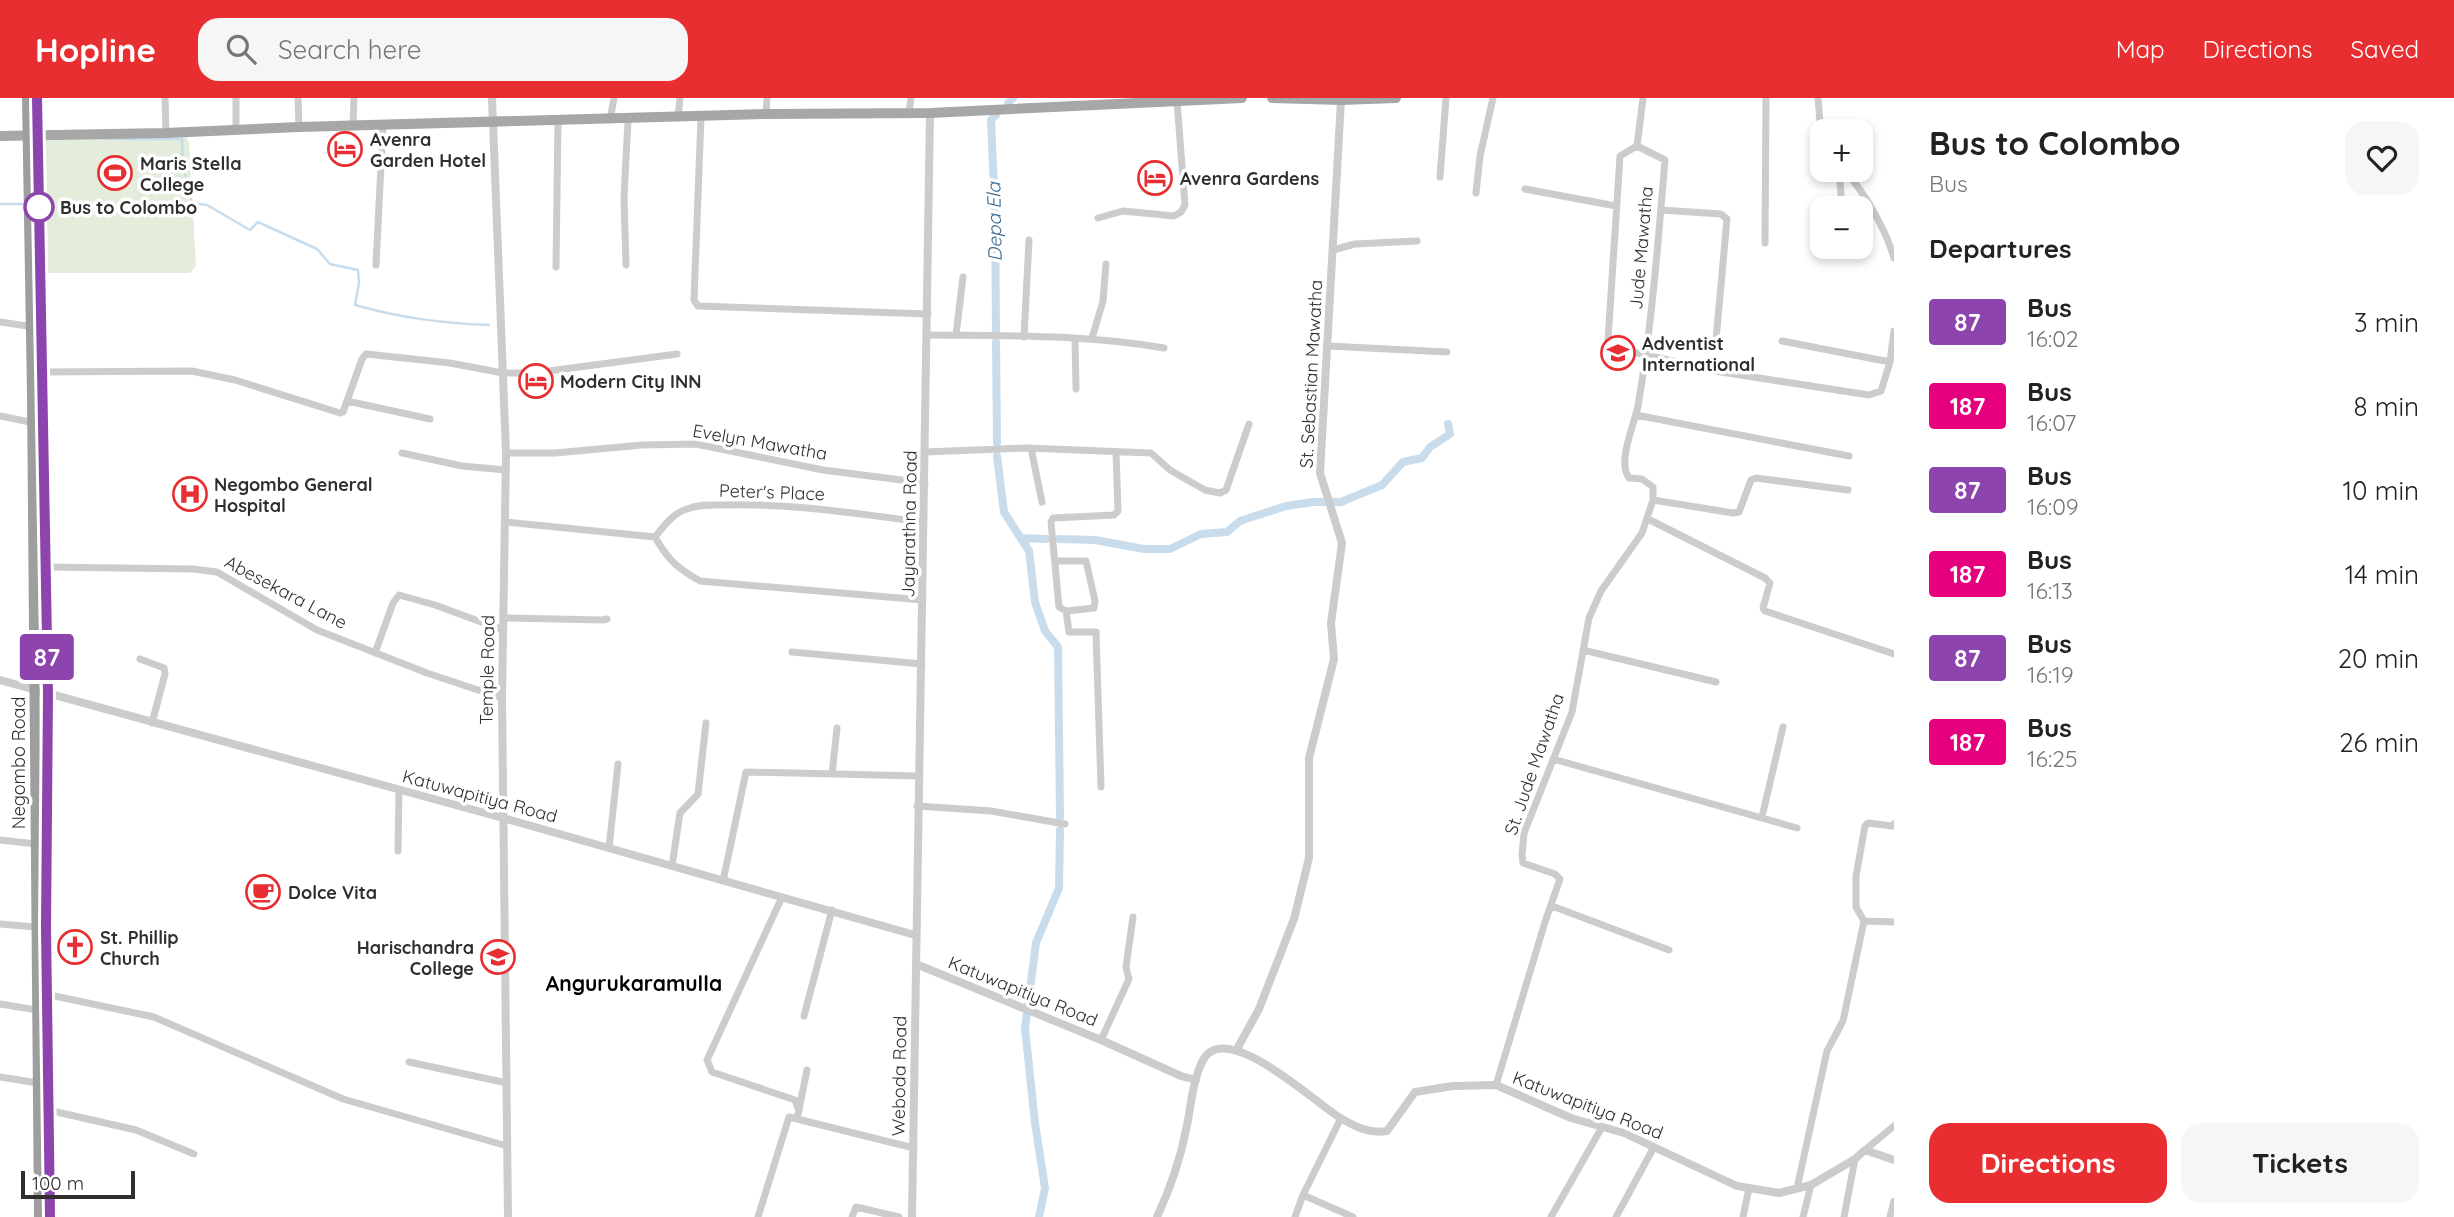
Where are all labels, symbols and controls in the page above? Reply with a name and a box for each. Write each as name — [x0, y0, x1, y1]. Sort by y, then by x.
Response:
search box — [198, 18, 688, 81]
text: Hopline — [35, 29, 156, 70]
icon: search — [222, 30, 260, 68]
text: Search here — [278, 33, 421, 66]
text: Map — [2116, 34, 2165, 64]
text: Directions — [2203, 34, 2313, 64]
text: Saved — [2351, 34, 2419, 64]
map controls — [1810, 119, 1873, 259]
button: + — [1810, 119, 1873, 182]
button: heart — [2345, 121, 2419, 195]
text: Bus to Colombo — [1929, 122, 2181, 163]
place label: Avenra Garden Hotel — [370, 128, 486, 172]
hotel icon: Avenra Garden Hotel — [326, 130, 364, 168]
place label: Maris Stella College — [140, 152, 241, 196]
sports icon: Maris Stella College — [96, 154, 134, 192]
hotel icon: Avenra Gardens — [1136, 159, 1174, 197]
place label: Avenra Gardens — [1180, 167, 1319, 190]
text: Bus — [1929, 169, 1968, 198]
water label: Depa Ela — [981, 181, 1007, 262]
street label: Jude Mawatha — [1624, 185, 1658, 311]
marker: Bus to Colombo — [24, 192, 54, 222]
place label: Bus to Colombo — [60, 196, 197, 219]
button: − — [1810, 196, 1873, 259]
text: Departures — [1929, 232, 2072, 265]
street label: St. Sebastian Mawatha — [1295, 279, 1327, 469]
text: Bus — [2027, 291, 2072, 324]
text: 3 min — [2354, 306, 2419, 339]
text: 87 — [1954, 307, 1981, 337]
text: 16:02 — [2027, 324, 2079, 353]
place label: Adventist International — [1642, 332, 1755, 376]
school or university icon: Adventist International — [1599, 334, 1637, 372]
hotel icon: Modern City INN — [517, 362, 555, 400]
place label: Modern City INN — [560, 370, 701, 393]
text: Bus — [2027, 375, 2072, 408]
text: 8 min — [2354, 390, 2419, 423]
text: 187 — [1950, 391, 1985, 421]
text: 16:07 — [2027, 408, 2076, 437]
street label: Evelyn Mawatha — [691, 419, 829, 465]
street label: Jayarathna Road — [896, 450, 922, 598]
text: Bus — [2027, 459, 2072, 492]
place label: Negombo General Hospital — [214, 473, 373, 517]
text: 10 min — [2343, 474, 2419, 507]
hospital icon: Negombo General Hospital — [171, 475, 209, 513]
text: 87 — [1954, 475, 1981, 505]
street label: Peter's Place — [719, 479, 825, 505]
text: 16:09 — [2027, 492, 2079, 521]
text: Bus — [2027, 543, 2072, 576]
street label: Abesekara Lane — [221, 550, 351, 634]
text: 14 min — [2345, 558, 2419, 591]
text: 187 — [1950, 559, 1985, 589]
text: 16:13 — [2027, 576, 2073, 605]
street label: Temple Road — [475, 615, 499, 725]
text: Bus — [2027, 627, 2072, 660]
line badge: 87 — [16, 634, 78, 680]
text: 87 — [34, 642, 60, 672]
text: 20 min — [2338, 642, 2419, 675]
text: 87 — [1954, 643, 1981, 673]
text: 16:19 — [2027, 660, 2074, 689]
street label: St. Jude Mawatha — [1499, 690, 1569, 838]
street label: Negombo Road — [7, 697, 30, 829]
text: Bus — [2027, 711, 2072, 744]
text: 26 min — [2339, 726, 2419, 759]
text: 187 — [1950, 727, 1985, 757]
text: 16:25 — [2027, 744, 2077, 773]
street label: Katuwapitiya Road — [400, 764, 560, 828]
cafe icon: Dolce Vita — [244, 873, 282, 911]
place label: Dolce Vita — [288, 881, 377, 904]
place label: St. Phillip Church — [100, 926, 179, 970]
church icon: St. Phillip Church — [56, 928, 94, 966]
place label: Harischandra College — [357, 936, 474, 980]
school or university icon: Harischandra College — [479, 938, 517, 976]
street label: Katuwapitiya Road — [945, 950, 1101, 1032]
district label: Angurukaramulla — [546, 970, 722, 996]
street label: Weboda Road — [886, 1016, 912, 1136]
street label: Katuwapitiya Road — [1509, 1066, 1667, 1144]
button: Directions — [1929, 1123, 2167, 1203]
button: Tickets — [2181, 1123, 2419, 1203]
scale bar — [21, 1168, 135, 1200]
text: 100 m — [32, 1171, 84, 1195]

